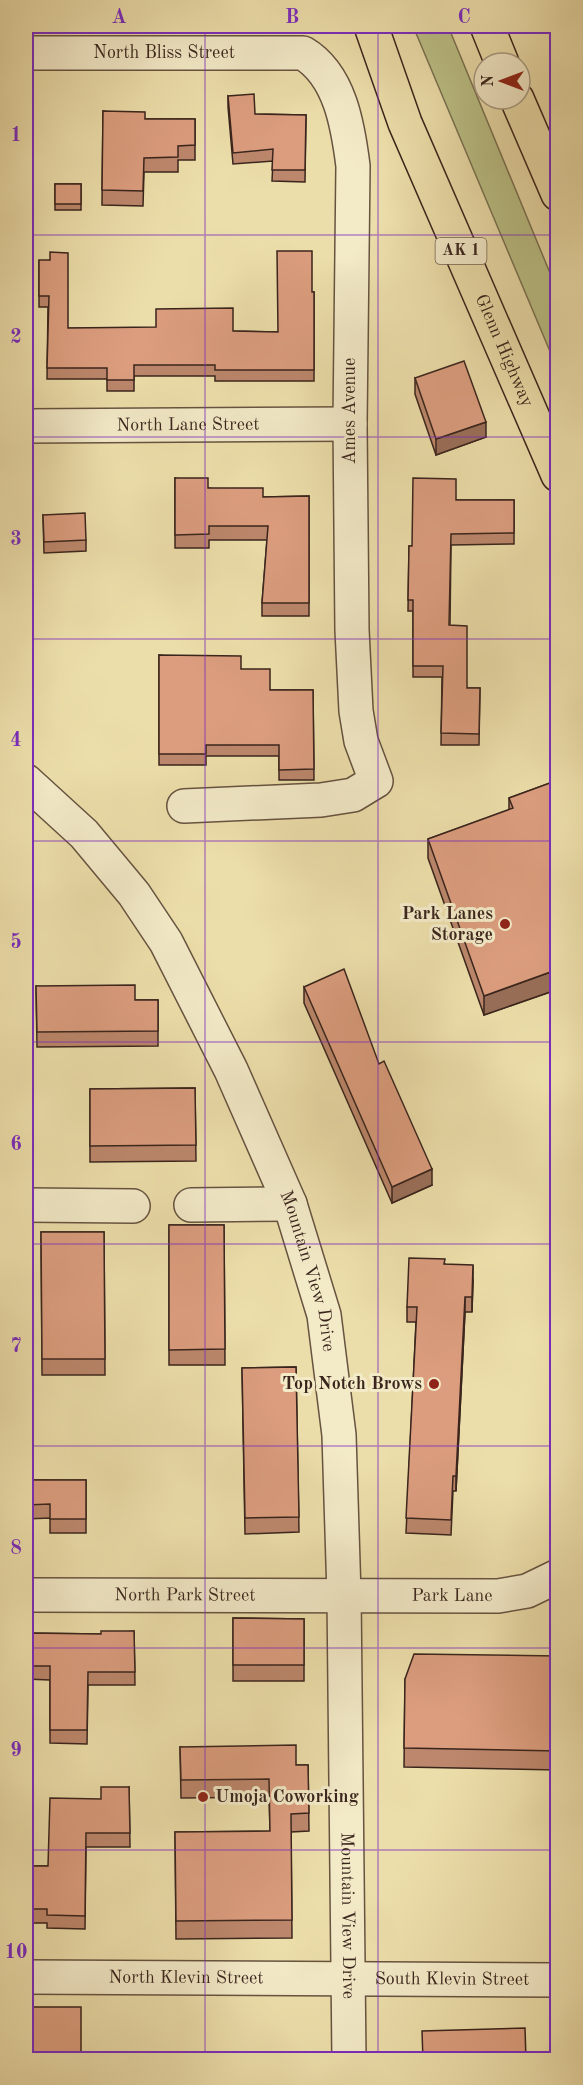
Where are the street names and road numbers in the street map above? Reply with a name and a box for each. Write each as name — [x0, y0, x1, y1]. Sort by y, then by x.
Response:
street label: North Bliss Street — [93, 44, 235, 62]
road number: AK 1 — [436, 238, 486, 264]
street label: Glenn Highway — [472, 292, 536, 410]
street label: Ames Avenue — [341, 358, 359, 464]
street label: North Lane Street — [116, 416, 260, 434]
street label: Mountain View Drive — [276, 1188, 338, 1353]
street label: North Park Street — [114, 1586, 256, 1604]
street label: Park Lane — [411, 1587, 493, 1605]
street label: Mountain View Drive — [338, 1832, 357, 1999]
street label: North Klevin Street — [108, 1968, 264, 1987]
street label: South Klevin Street — [375, 1970, 529, 1989]

